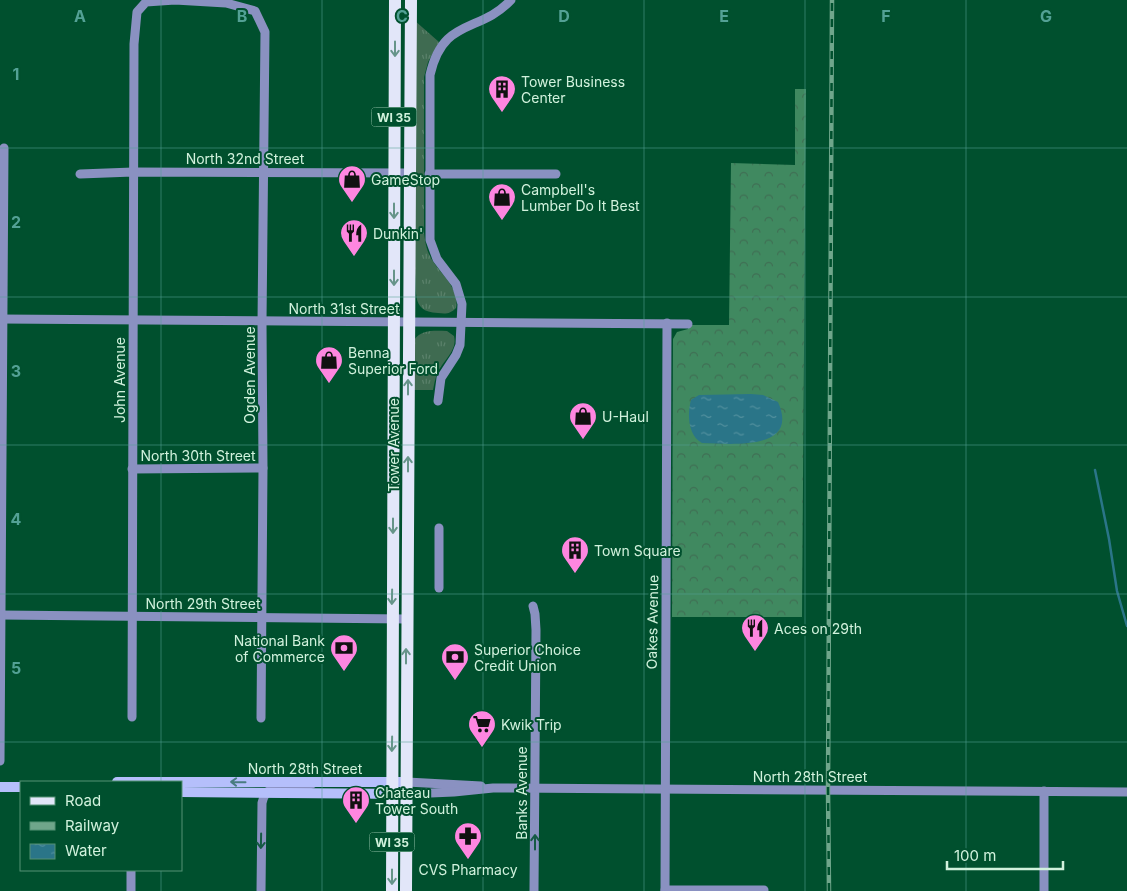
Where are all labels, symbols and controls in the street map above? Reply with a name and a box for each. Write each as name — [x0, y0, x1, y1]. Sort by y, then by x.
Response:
text: A — [74, 6, 86, 26]
text: B — [237, 6, 247, 26]
text: C — [396, 6, 408, 26]
text: D — [558, 6, 570, 26]
text: E — [719, 6, 729, 26]
text: F — [881, 6, 891, 26]
text: G — [1040, 6, 1052, 26]
one-way arrow — [390, 40, 400, 56]
text: 1 — [13, 64, 19, 84]
place label: Tower Business Center — [521, 73, 625, 106]
building icon: Tower Business Center — [487, 74, 517, 113]
road number: WI 35 — [372, 108, 416, 126]
street label: North 32nd Street — [186, 150, 305, 167]
shop icon: GameStop — [337, 164, 367, 203]
place label: GameStop — [371, 171, 440, 188]
place label: Campbell's Lumber Do It Best — [521, 181, 640, 214]
shop icon: Campbell's Lumber Do It Best — [487, 182, 517, 221]
one-way arrow — [389, 202, 399, 219]
text: 2 — [11, 212, 21, 232]
restaurant icon: Dunkin' — [339, 218, 369, 257]
place label: Dunkin' — [373, 225, 423, 242]
one-way arrow — [389, 270, 399, 286]
street label: North 31st Street — [289, 300, 400, 317]
street label: Ogden Avenue — [241, 326, 258, 424]
street label: John Avenue — [111, 337, 128, 423]
place label: Benna Superior Ford — [348, 344, 438, 377]
shop icon: Benna Superior Ford — [314, 345, 344, 384]
text: 3 — [11, 361, 21, 381]
one-way arrow — [403, 379, 413, 396]
street label: Tower Avenue — [385, 398, 402, 492]
shop icon: U-Haul — [568, 401, 598, 440]
place label: U-Haul — [602, 408, 649, 425]
street label: North 30th Street — [140, 447, 256, 464]
one-way arrow — [403, 456, 413, 472]
text: 4 — [11, 509, 22, 529]
one-way arrow — [388, 517, 398, 533]
building icon: Town Square — [560, 535, 590, 574]
place label: Town Square — [594, 542, 681, 559]
street label: Oakes Avenue — [643, 575, 661, 669]
one-way arrow — [387, 588, 397, 604]
street label: North 29th Street — [146, 595, 261, 612]
restaurant icon: Aces on 29th — [740, 613, 770, 652]
place label: Aces on 29th — [774, 620, 862, 637]
place label: National Bank of Commerce — [234, 632, 325, 665]
bank icon: National Bank of Commerce — [329, 633, 359, 672]
place label: Superior Choice Credit Union — [474, 641, 581, 674]
bank icon: Superior Choice Credit Union — [440, 642, 470, 681]
one-way arrow — [401, 649, 411, 665]
text: 5 — [11, 658, 21, 678]
supermarket icon: Kwik Trip — [467, 709, 497, 748]
place label: Kwik Trip — [501, 716, 562, 733]
one-way arrow — [387, 736, 397, 752]
street label: Banks Avenue — [513, 746, 530, 840]
street label: North 28th Street — [248, 760, 363, 777]
street label: North 28th Street — [753, 768, 868, 785]
one-way arrow — [230, 777, 246, 787]
legend — [20, 781, 182, 871]
place label: Chateau Tower South — [375, 784, 458, 817]
building icon: Chateau Tower South — [341, 785, 371, 824]
text: Road — [65, 791, 101, 810]
text: Railway — [65, 816, 120, 835]
pharmacy icon: CVS Pharmacy — [453, 821, 483, 860]
road number: WI 35 — [370, 832, 414, 852]
one-way arrow — [256, 833, 266, 849]
one-way arrow — [530, 835, 540, 851]
scale bar — [947, 838, 1063, 870]
text: Water — [65, 841, 107, 860]
text: 100 m — [954, 846, 996, 865]
place label: CVS Pharmacy — [418, 861, 518, 878]
one-way arrow — [387, 869, 397, 885]

